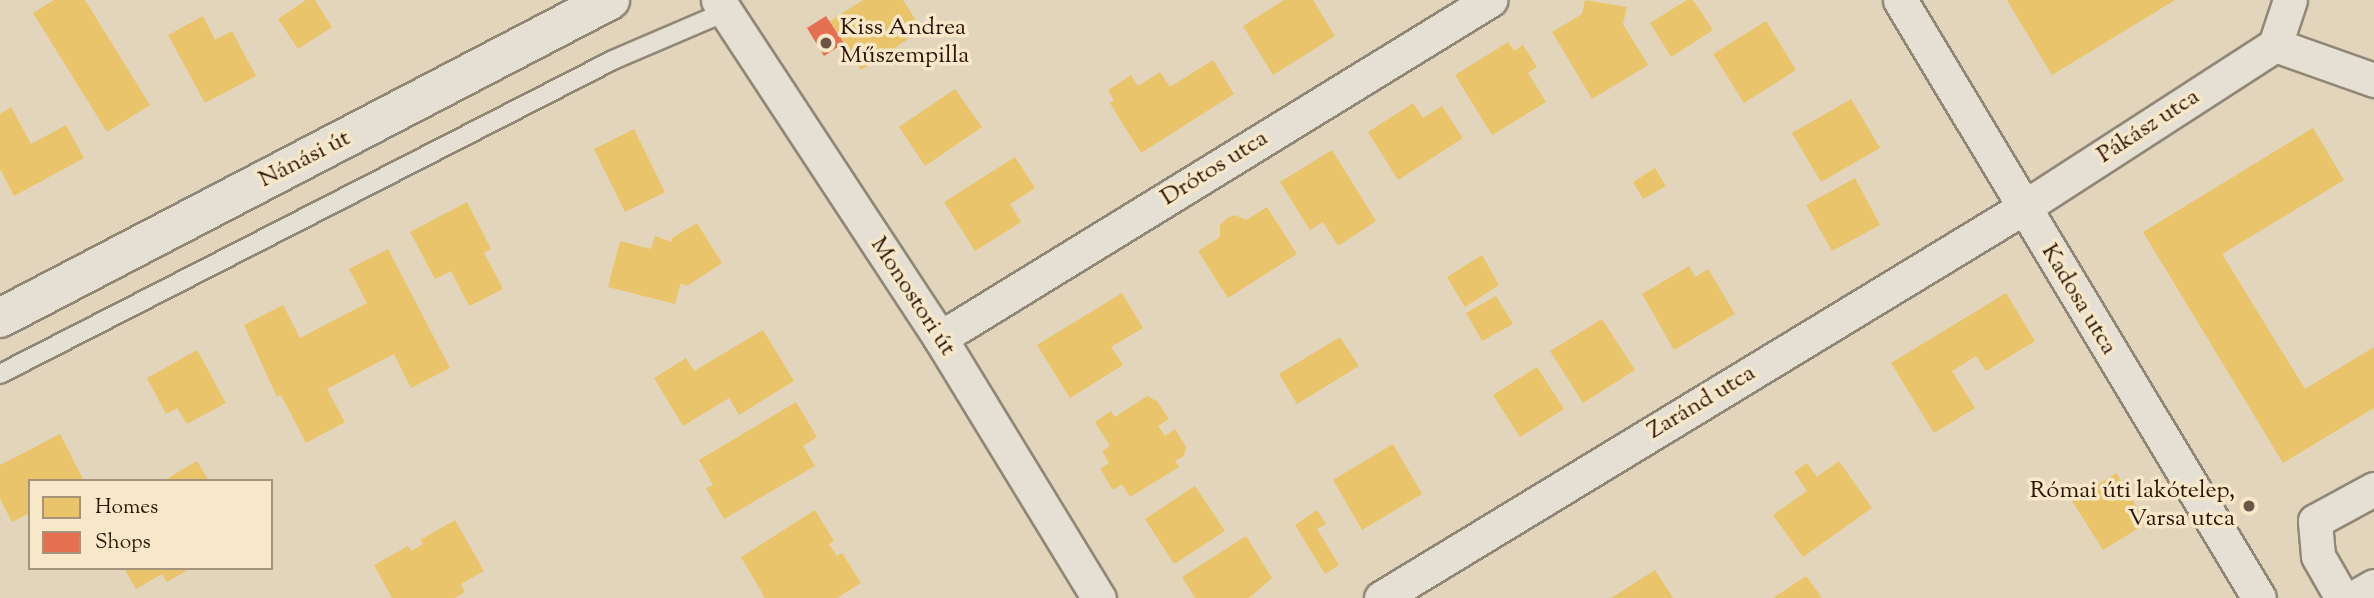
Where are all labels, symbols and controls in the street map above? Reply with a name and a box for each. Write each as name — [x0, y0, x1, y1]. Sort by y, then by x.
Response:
place label: Kiss Andrea Műszempilla — [840, 15, 969, 71]
marker: Kiss Andrea Műszempilla — [818, 35, 834, 51]
street label: Pákász utca — [2093, 83, 2205, 171]
street label: Nánási út — [254, 125, 356, 195]
street label: Drótos utca — [1156, 125, 1274, 213]
street label: Monostori út — [863, 232, 961, 362]
street label: Kadosa utca — [2034, 239, 2122, 361]
street label: Zaránd utca — [1643, 360, 1761, 446]
place label: Római úti lakótelep, Varsa utca — [2030, 478, 2235, 534]
legend — [28, 479, 273, 570]
text: Homes — [95, 493, 158, 523]
marker: Római úti lakótelep, Varsa utca — [2241, 498, 2257, 514]
text: Shops — [95, 528, 151, 558]

